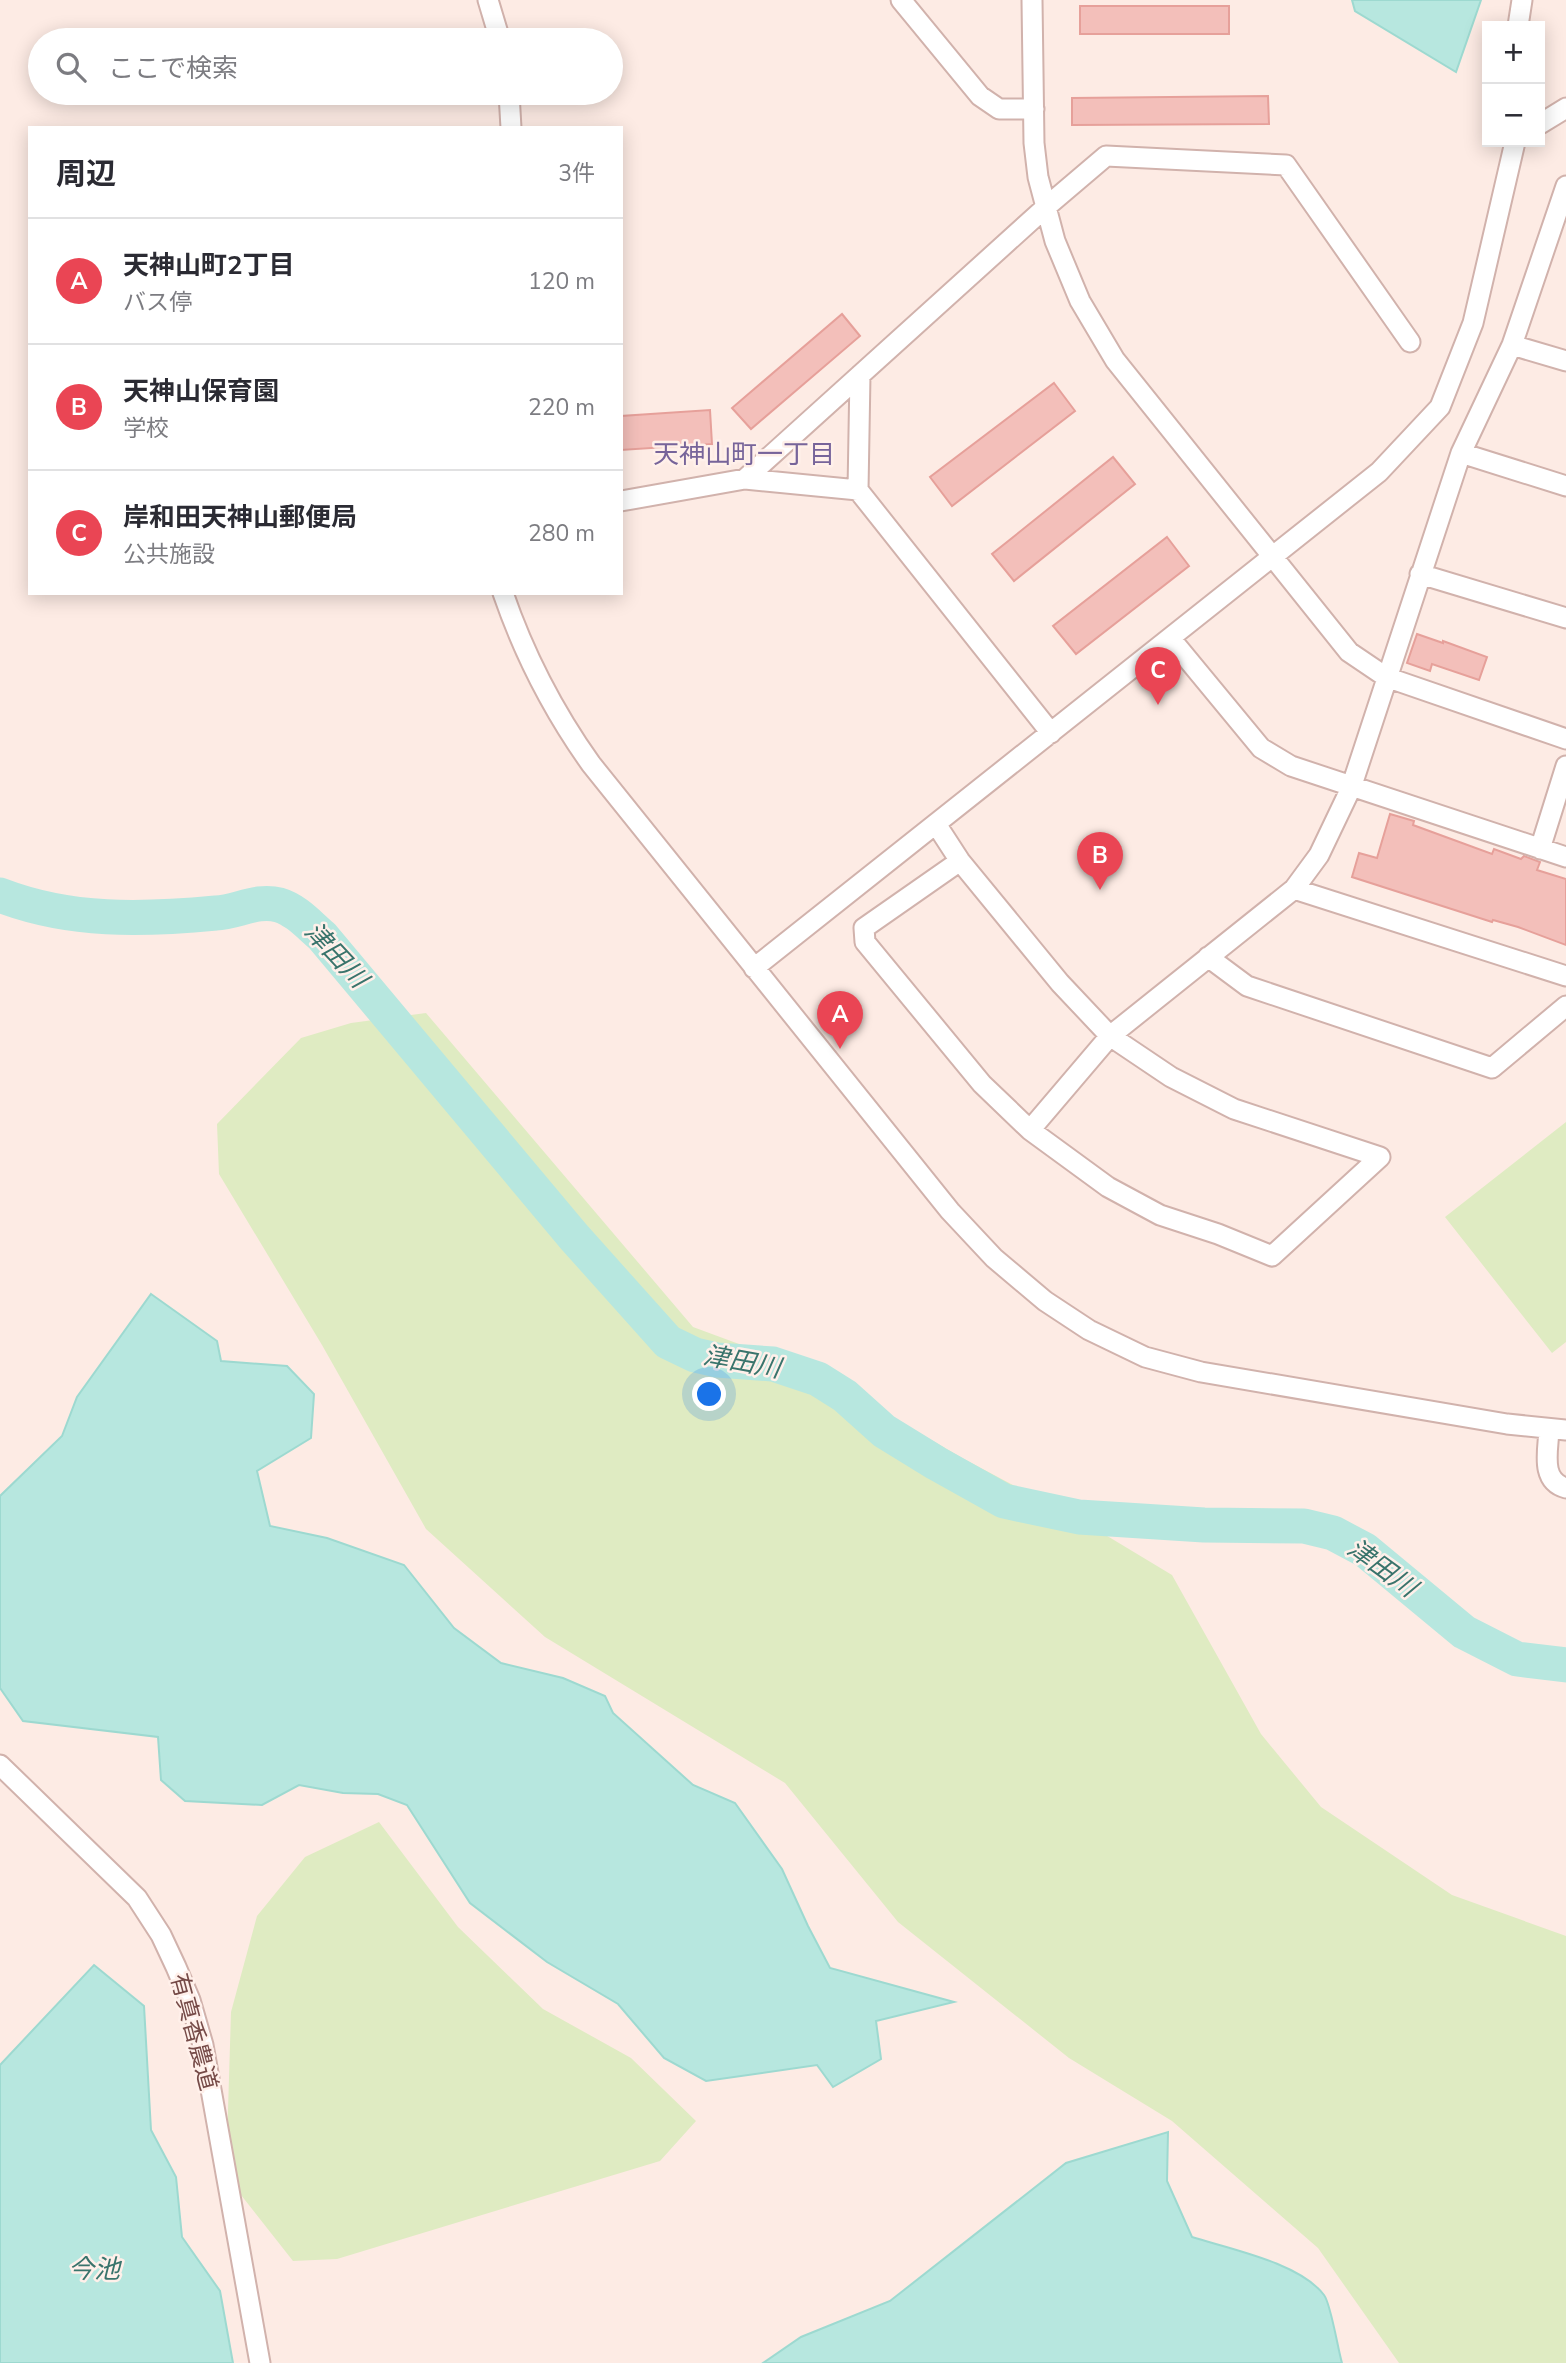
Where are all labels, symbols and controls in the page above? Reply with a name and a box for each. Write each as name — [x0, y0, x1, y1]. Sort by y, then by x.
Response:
map controls — [1482, 21, 1545, 147]
button: + — [1482, 21, 1545, 84]
search box — [28, 28, 623, 105]
icon: search — [52, 48, 90, 86]
text: ここで検索 — [108, 51, 238, 86]
button: − — [1482, 84, 1545, 147]
text: 周辺 — [56, 154, 116, 195]
text: 3件 — [558, 158, 595, 189]
text: 天神山町2丁目 — [123, 248, 295, 283]
text: A — [70, 266, 88, 297]
text: 120 m — [528, 266, 595, 297]
text: バス停 — [123, 287, 192, 318]
text: 天神山保育園 — [123, 374, 279, 409]
text: B — [71, 392, 87, 423]
text: 220 m — [528, 392, 595, 423]
text: 学校 — [123, 413, 169, 444]
district label: 天神山町一丁目 — [653, 437, 835, 472]
text: 岸和田天神山郵便局 — [123, 500, 357, 535]
text: C — [71, 518, 87, 549]
text: 280 m — [528, 518, 595, 549]
text: 公共施設 — [123, 539, 215, 570]
pin: C — [1135, 647, 1181, 705]
pin: B — [1077, 832, 1123, 890]
water label: 津田川 — [297, 915, 377, 998]
pin: A — [817, 991, 863, 1049]
water label: 津田川 — [701, 1338, 786, 1387]
your location — [692, 1377, 726, 1411]
water label: 津田川 — [1340, 1531, 1426, 1607]
street label: 有真香農道 — [163, 1970, 225, 2094]
water label: 今池 — [68, 2252, 123, 2287]

